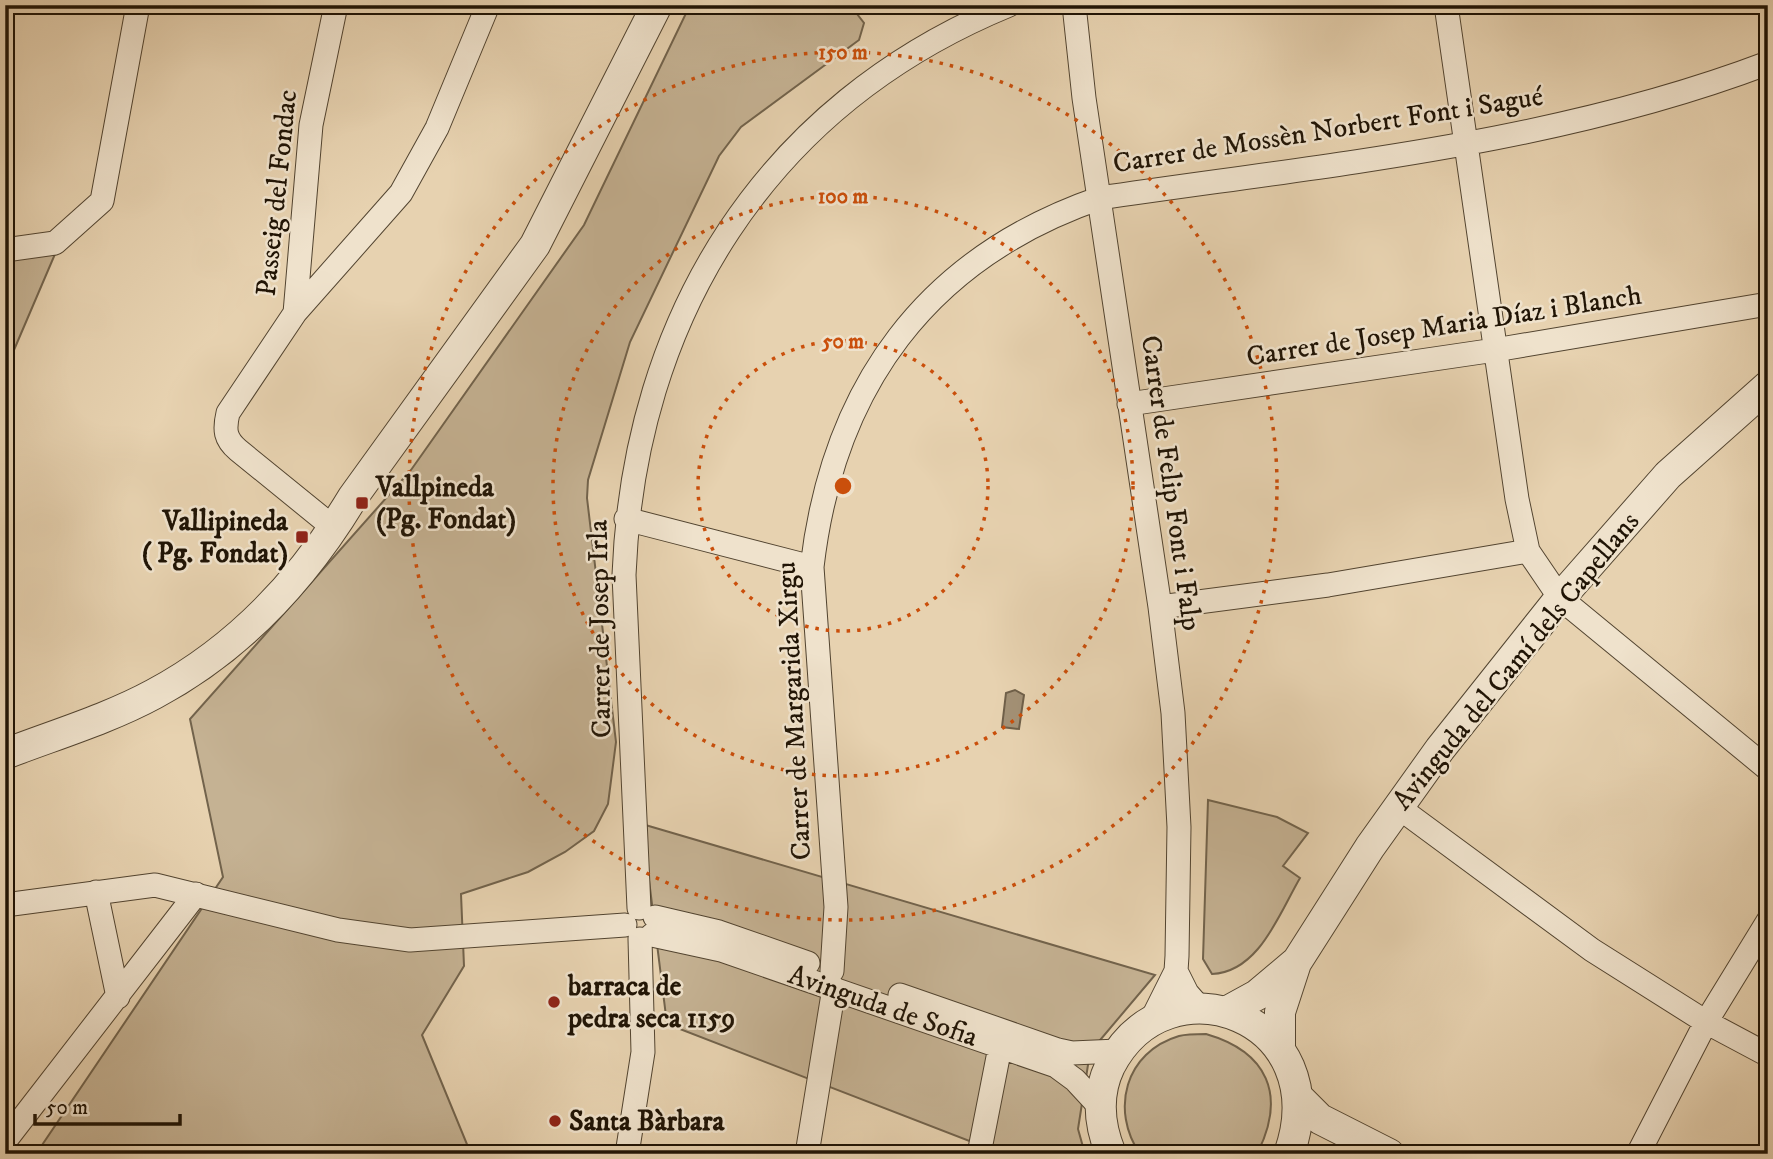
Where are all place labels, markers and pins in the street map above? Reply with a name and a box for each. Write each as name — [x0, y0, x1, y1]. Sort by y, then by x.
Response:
place label: Vallpineda (Pg. Fondat) — [375, 470, 516, 537]
centre of rings — [831, 474, 855, 498]
marker: Vallpineda (Pg. Fondat) — [354, 495, 370, 511]
place label: Vallipineda ( Pg. Fondat) — [142, 504, 289, 571]
marker: Vallipineda ( Pg. Fondat) — [294, 529, 310, 545]
place label: barraca de pedra seca 1159 — [567, 969, 735, 1036]
marker: barraca de pedra seca 1159 — [546, 994, 562, 1010]
place label: Santa Bàrbara — [569, 1104, 725, 1139]
marker: Santa Bàrbara — [547, 1113, 563, 1129]

